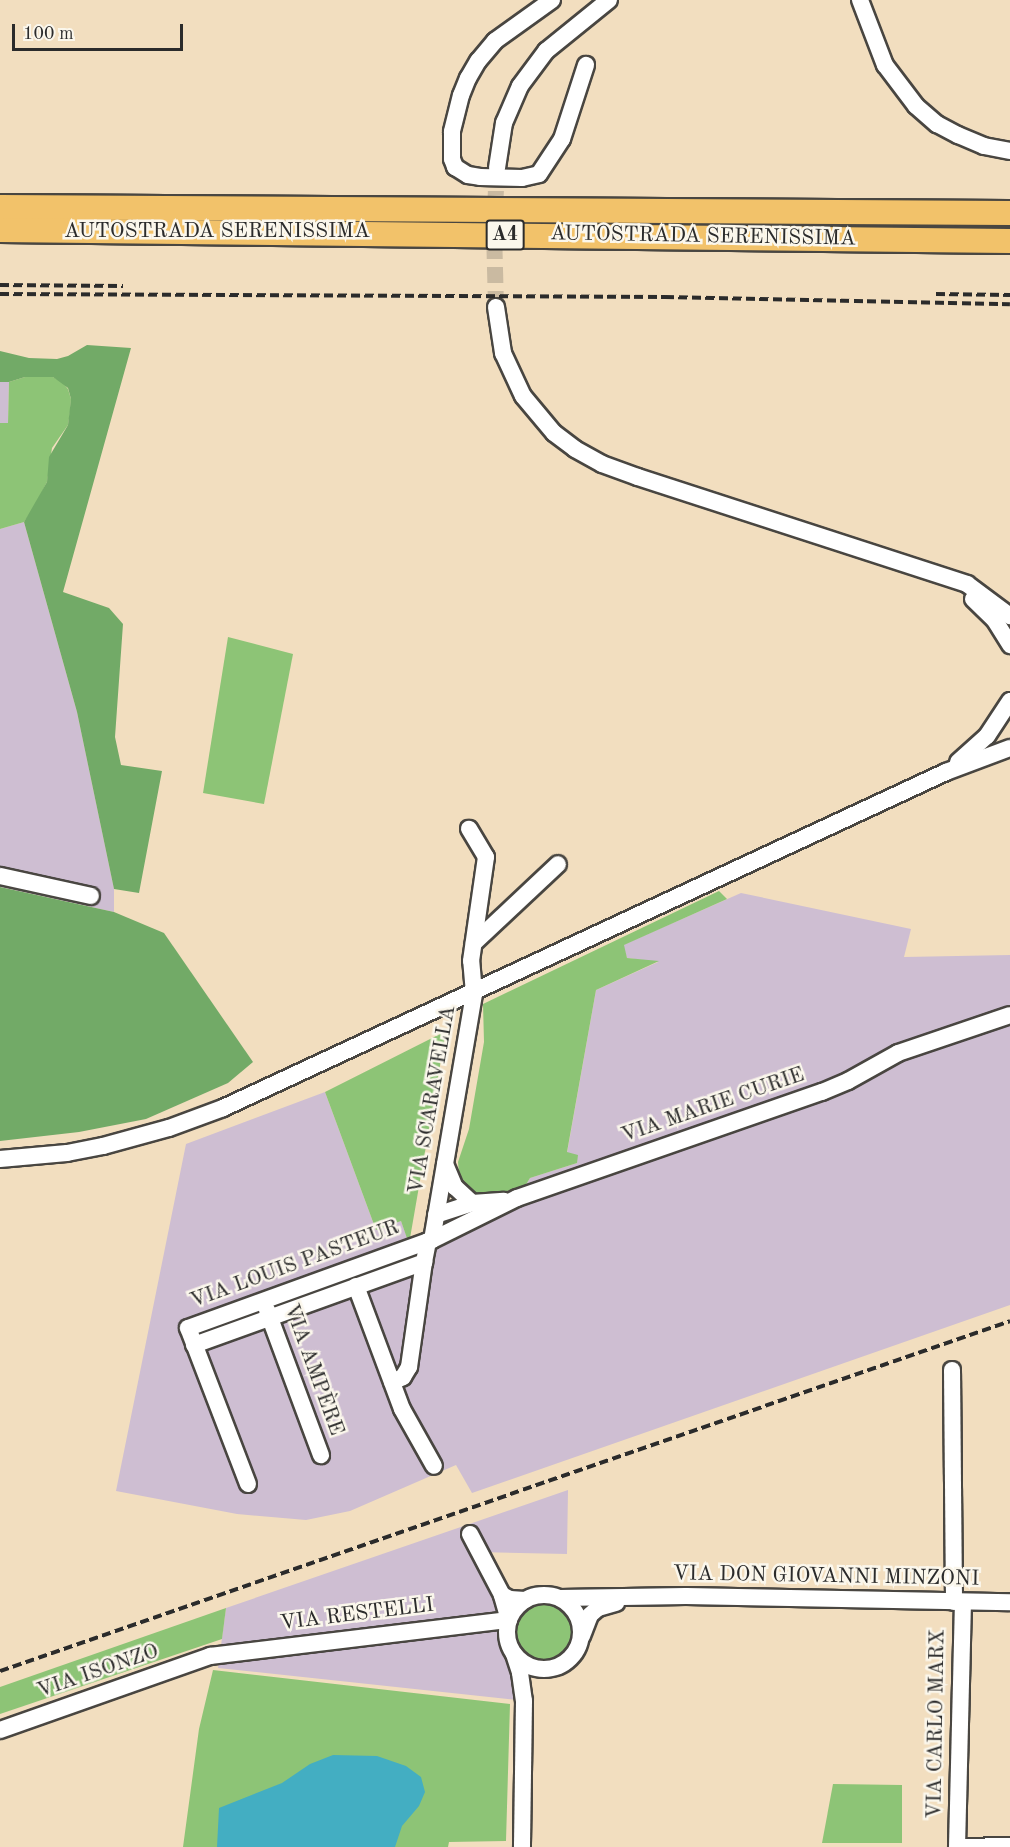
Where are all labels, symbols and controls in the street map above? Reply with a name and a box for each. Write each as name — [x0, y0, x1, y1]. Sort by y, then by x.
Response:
scale bar — [15, 12, 186, 50]
text: 100 m — [23, 25, 74, 43]
road number: A4 — [486, 218, 524, 252]
street label: AUTOSTRADA SERENISSIMA — [64, 219, 370, 245]
street label: AUTOSTRADA SERENISSIMA — [550, 222, 856, 252]
street label: VIA SCARAVELLA — [404, 1004, 462, 1196]
street label: VIA MARIE CURIE — [618, 1063, 808, 1149]
street label: VIA LOUIS PASTEUR — [187, 1215, 403, 1315]
street label: VIA AMPÈRE — [278, 1301, 348, 1439]
street label: VIA DON GIOVANNI MINZONI — [673, 1562, 979, 1592]
street label: VIA RESTELLI — [279, 1593, 435, 1637]
street label: VIA CARLO MARX — [923, 1629, 951, 1819]
street label: VIA ISONZO — [34, 1639, 162, 1705]

